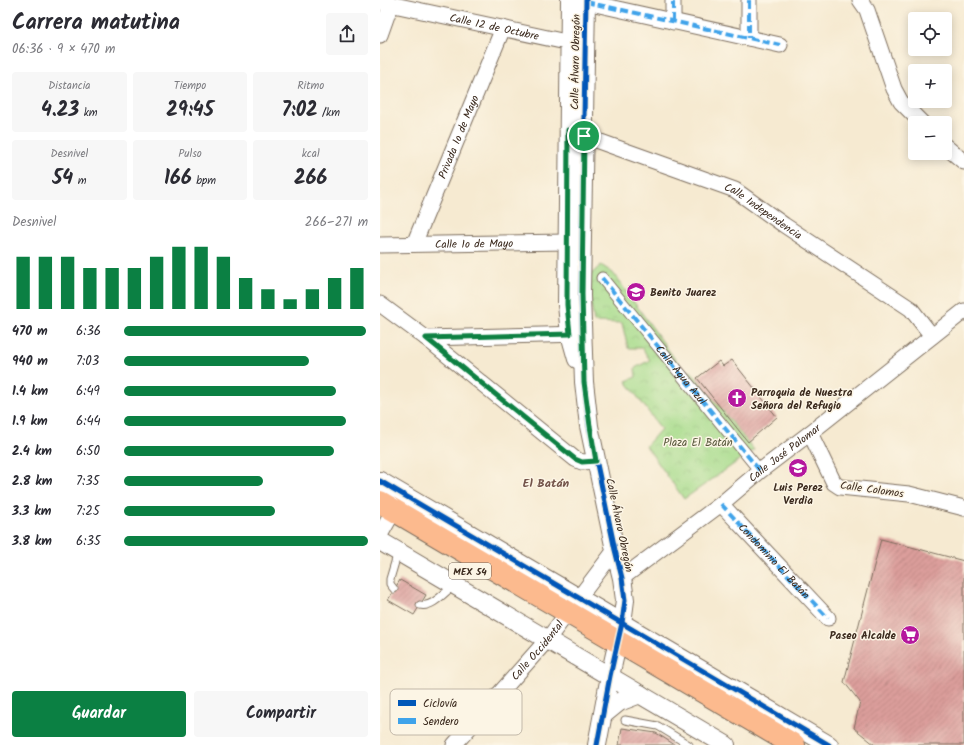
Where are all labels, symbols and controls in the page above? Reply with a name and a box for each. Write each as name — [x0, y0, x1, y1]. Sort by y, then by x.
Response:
text: Carrera matutina — [12, 6, 180, 41]
street label: Calle 12 de Octubre — [448, 9, 541, 46]
map controls — [908, 12, 952, 160]
button: locate — [908, 12, 952, 56]
button: share — [326, 13, 368, 55]
street label: Calle Álvaro Obregón — [566, 14, 586, 110]
text: 06:36 · 9 × 470 m — [12, 39, 115, 60]
button: + — [908, 64, 952, 108]
text: Distancia — [48, 77, 91, 95]
text: Tiempo — [174, 77, 206, 95]
text: Ritmo — [297, 77, 324, 95]
street label: Privada 1o de Mayo — [434, 93, 484, 182]
text: 4.23 — [41, 95, 79, 127]
text: 29:45 — [166, 95, 214, 127]
text: 7:02 — [281, 95, 318, 127]
text: km — [79, 104, 98, 122]
text: /km — [318, 104, 340, 122]
button: − — [908, 116, 952, 160]
pin — [567, 119, 601, 153]
icon: arrive — [573, 125, 595, 147]
text: Desnivel — [51, 145, 88, 163]
text: Pulso — [178, 145, 202, 163]
text: kcal — [302, 145, 320, 163]
text: 54 — [52, 163, 73, 195]
text: 166 — [164, 163, 192, 195]
text: 266 — [294, 163, 327, 195]
text: m — [73, 172, 86, 190]
text: bpm — [192, 172, 216, 190]
street label: Calle Independencia — [721, 179, 805, 245]
text: Desnivel — [12, 212, 56, 233]
text: 266–271 m — [305, 212, 368, 233]
street label: Calle 1o de Mayo — [435, 235, 513, 254]
school or university icon: Benito Juarez — [625, 281, 647, 303]
place label: Benito Juarez — [650, 284, 716, 302]
text: 470 m — [12, 321, 48, 342]
text: 6:36 — [76, 321, 101, 342]
street label: Calle Agua Azul — [650, 341, 711, 409]
text: 940 m — [12, 351, 48, 372]
text: 7:03 — [76, 351, 99, 372]
text: 1.4 km — [12, 381, 48, 402]
text: 6:49 — [76, 381, 100, 402]
place label: Parroquia de Nuestra Señora del Refugio — [751, 384, 853, 415]
church icon: Parroquia de Nuestra Señora del Refugio — [726, 387, 748, 409]
text: 1.9 km — [12, 411, 48, 432]
text: 6:44 — [76, 411, 101, 432]
street label: Calle José Palomar — [745, 419, 826, 487]
park label: Plaza El Batán — [663, 434, 733, 452]
text: 2.4 km — [12, 441, 52, 462]
text: 6:50 — [76, 441, 100, 462]
school or university icon: Luis Perez Verdia — [787, 457, 809, 479]
text: 2.8 km — [12, 471, 52, 492]
text: 7:35 — [76, 471, 100, 492]
district label: El Batán — [523, 474, 570, 493]
street label: Calle Álvaro Obregón — [600, 476, 638, 574]
street label: Calle Colomos — [839, 477, 905, 503]
place label: Luis Perez Verdia — [773, 479, 823, 510]
text: 3.3 km — [12, 501, 51, 522]
text: 7:25 — [76, 501, 100, 522]
street label: Condominio El Batán — [733, 520, 814, 604]
text: 3.8 km — [12, 531, 52, 552]
text: 6:35 — [76, 531, 101, 552]
road number: MEX 54 — [449, 563, 491, 579]
street label: Calle Occidental — [507, 617, 569, 685]
supermarket icon: Paseo Alcalde — [899, 624, 921, 646]
place label: Paseo Alcalde — [830, 627, 897, 645]
legend — [390, 689, 522, 735]
button: Guardar — [12, 691, 186, 737]
button: Compartir — [194, 691, 368, 737]
text: Ciclovía — [423, 695, 457, 713]
text: Sendero — [423, 713, 459, 731]

